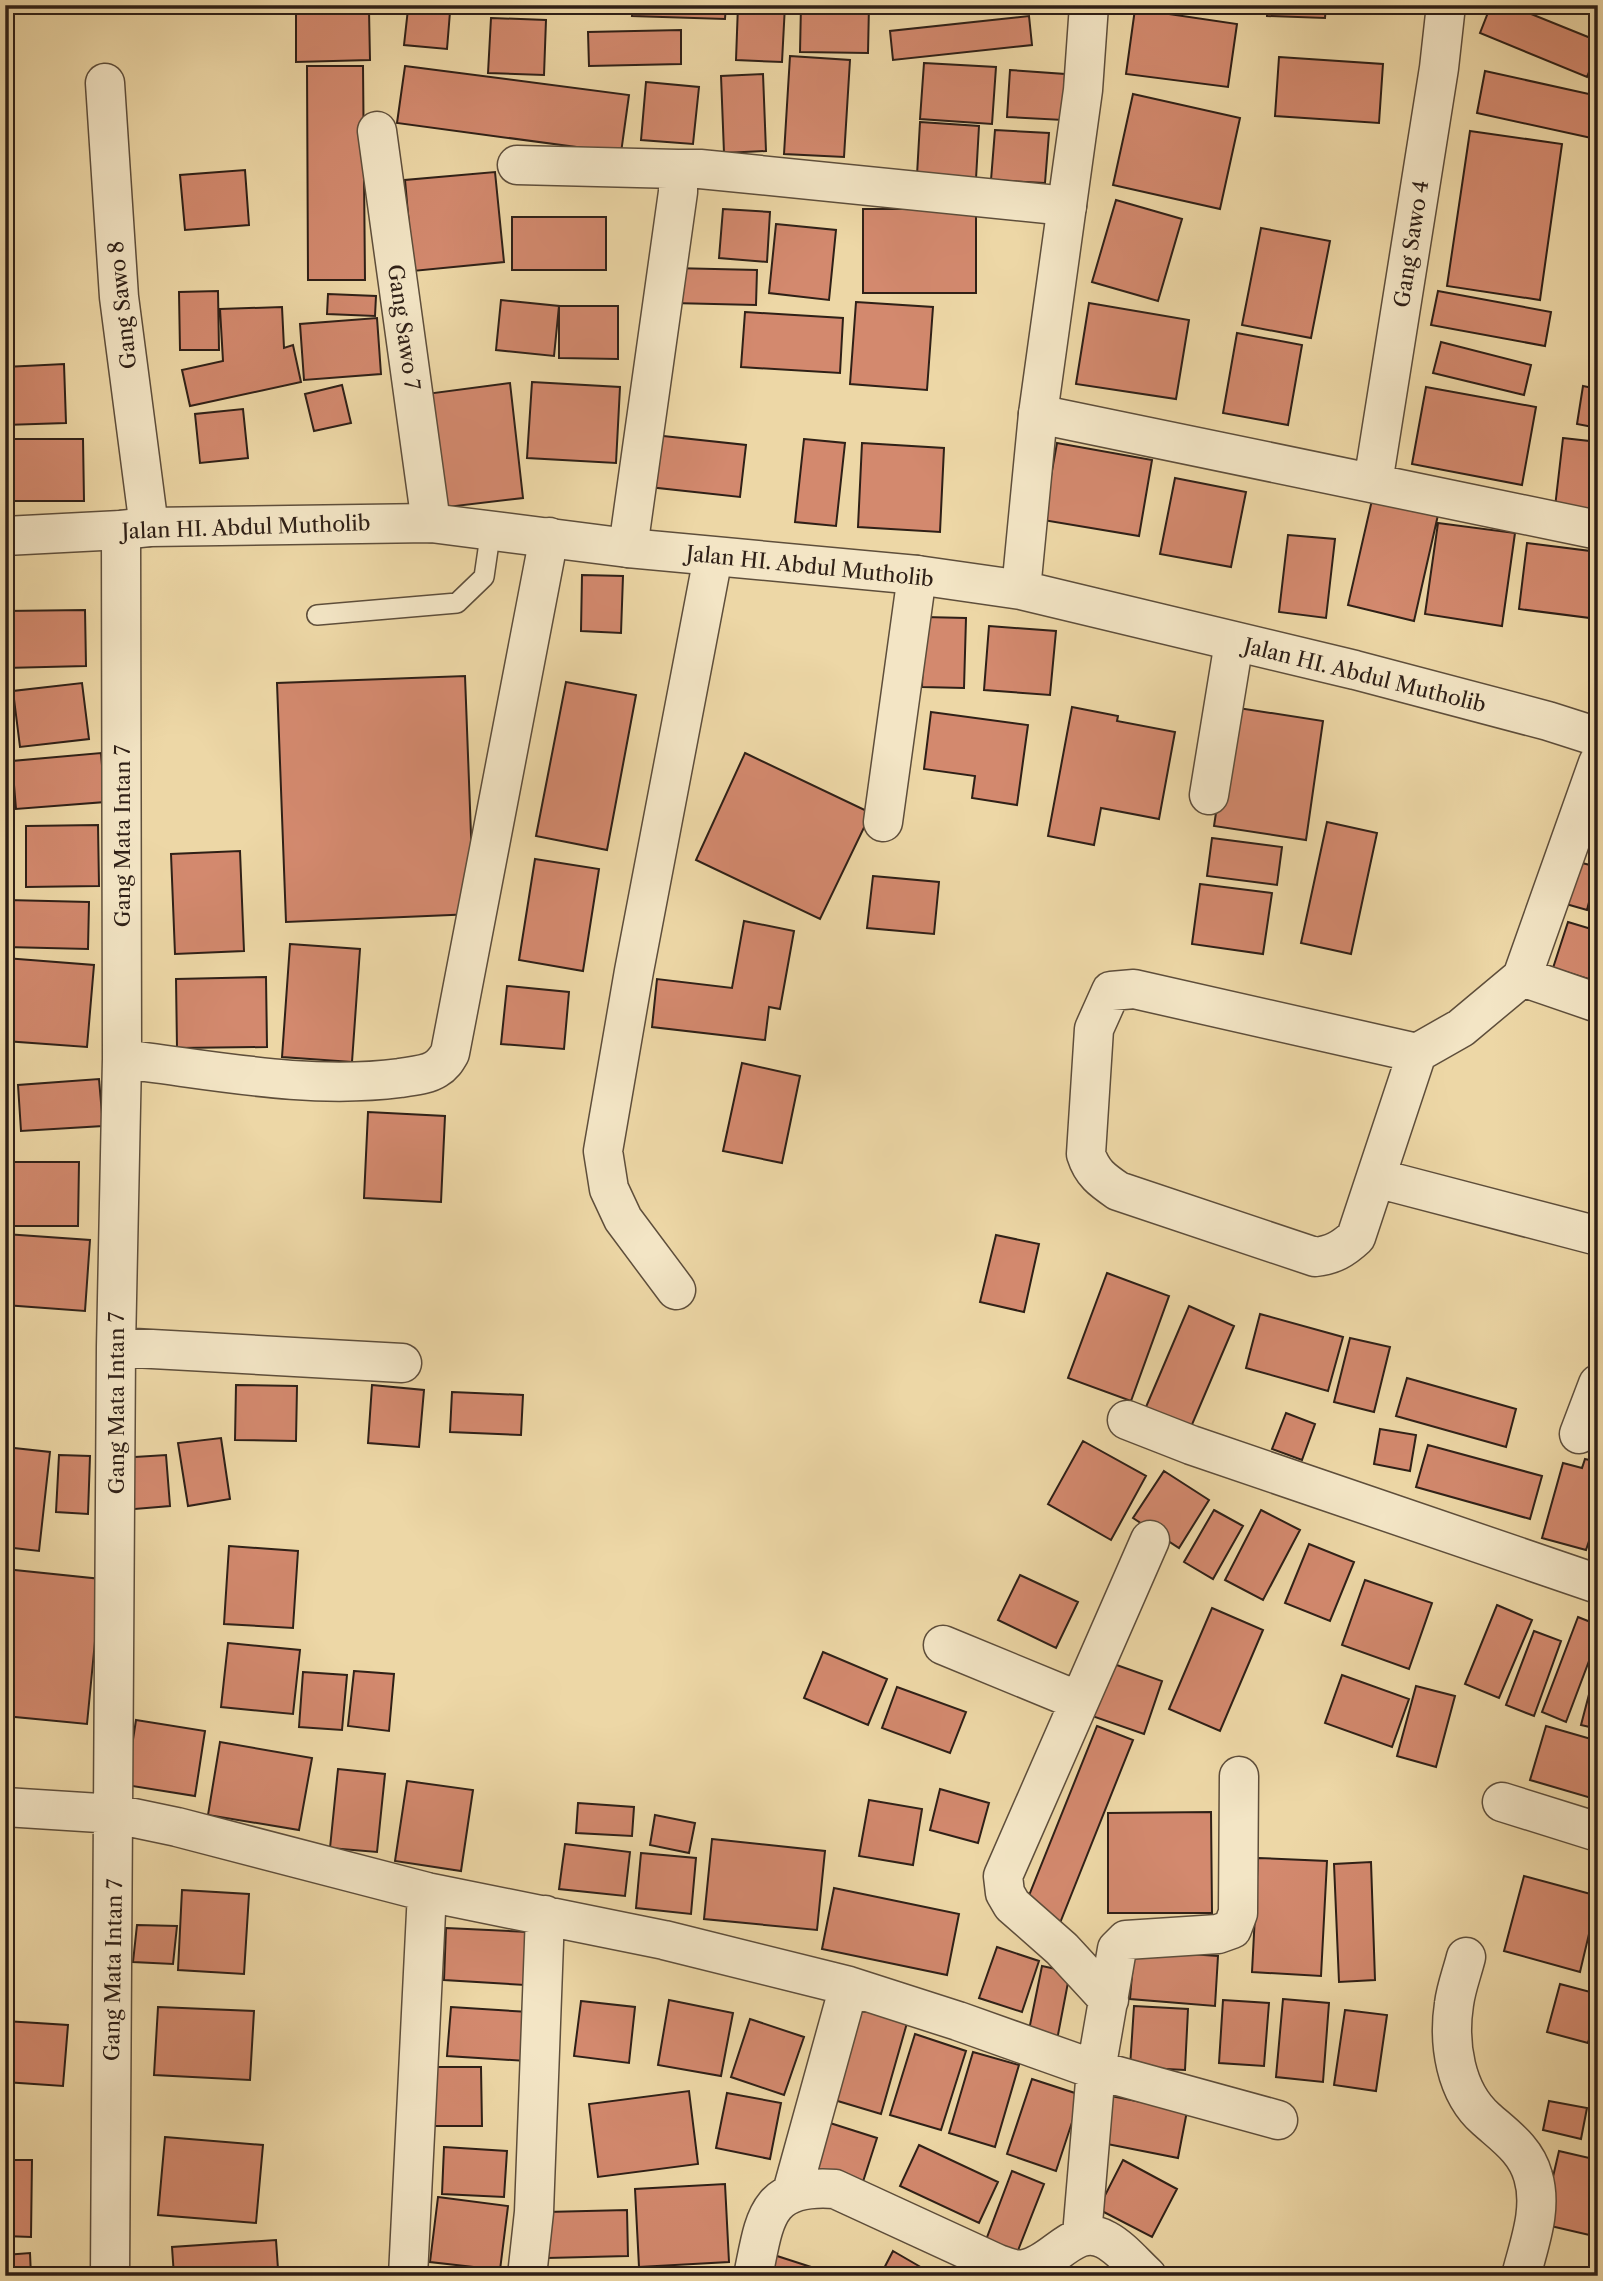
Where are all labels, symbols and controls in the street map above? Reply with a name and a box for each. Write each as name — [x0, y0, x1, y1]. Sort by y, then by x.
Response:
street label: Gang Sawo 4 — [1389, 179, 1433, 309]
street label: Gang Sawo 8 — [103, 240, 141, 370]
street label: Gang Sawo 7 — [383, 263, 425, 392]
street label: Jalan HI. Abdul Mutholib — [118, 510, 371, 544]
street label: Jalan HI. Abdul Mutholib — [682, 540, 935, 591]
street label: Jalan HI. Abdul Mutholib — [1238, 632, 1489, 717]
street label: Gang Mata Intan 7 — [110, 744, 135, 927]
street label: Gang Mata Intan 7 — [104, 1311, 129, 1494]
street label: Gang Mata Intan 7 — [99, 1878, 127, 2061]

